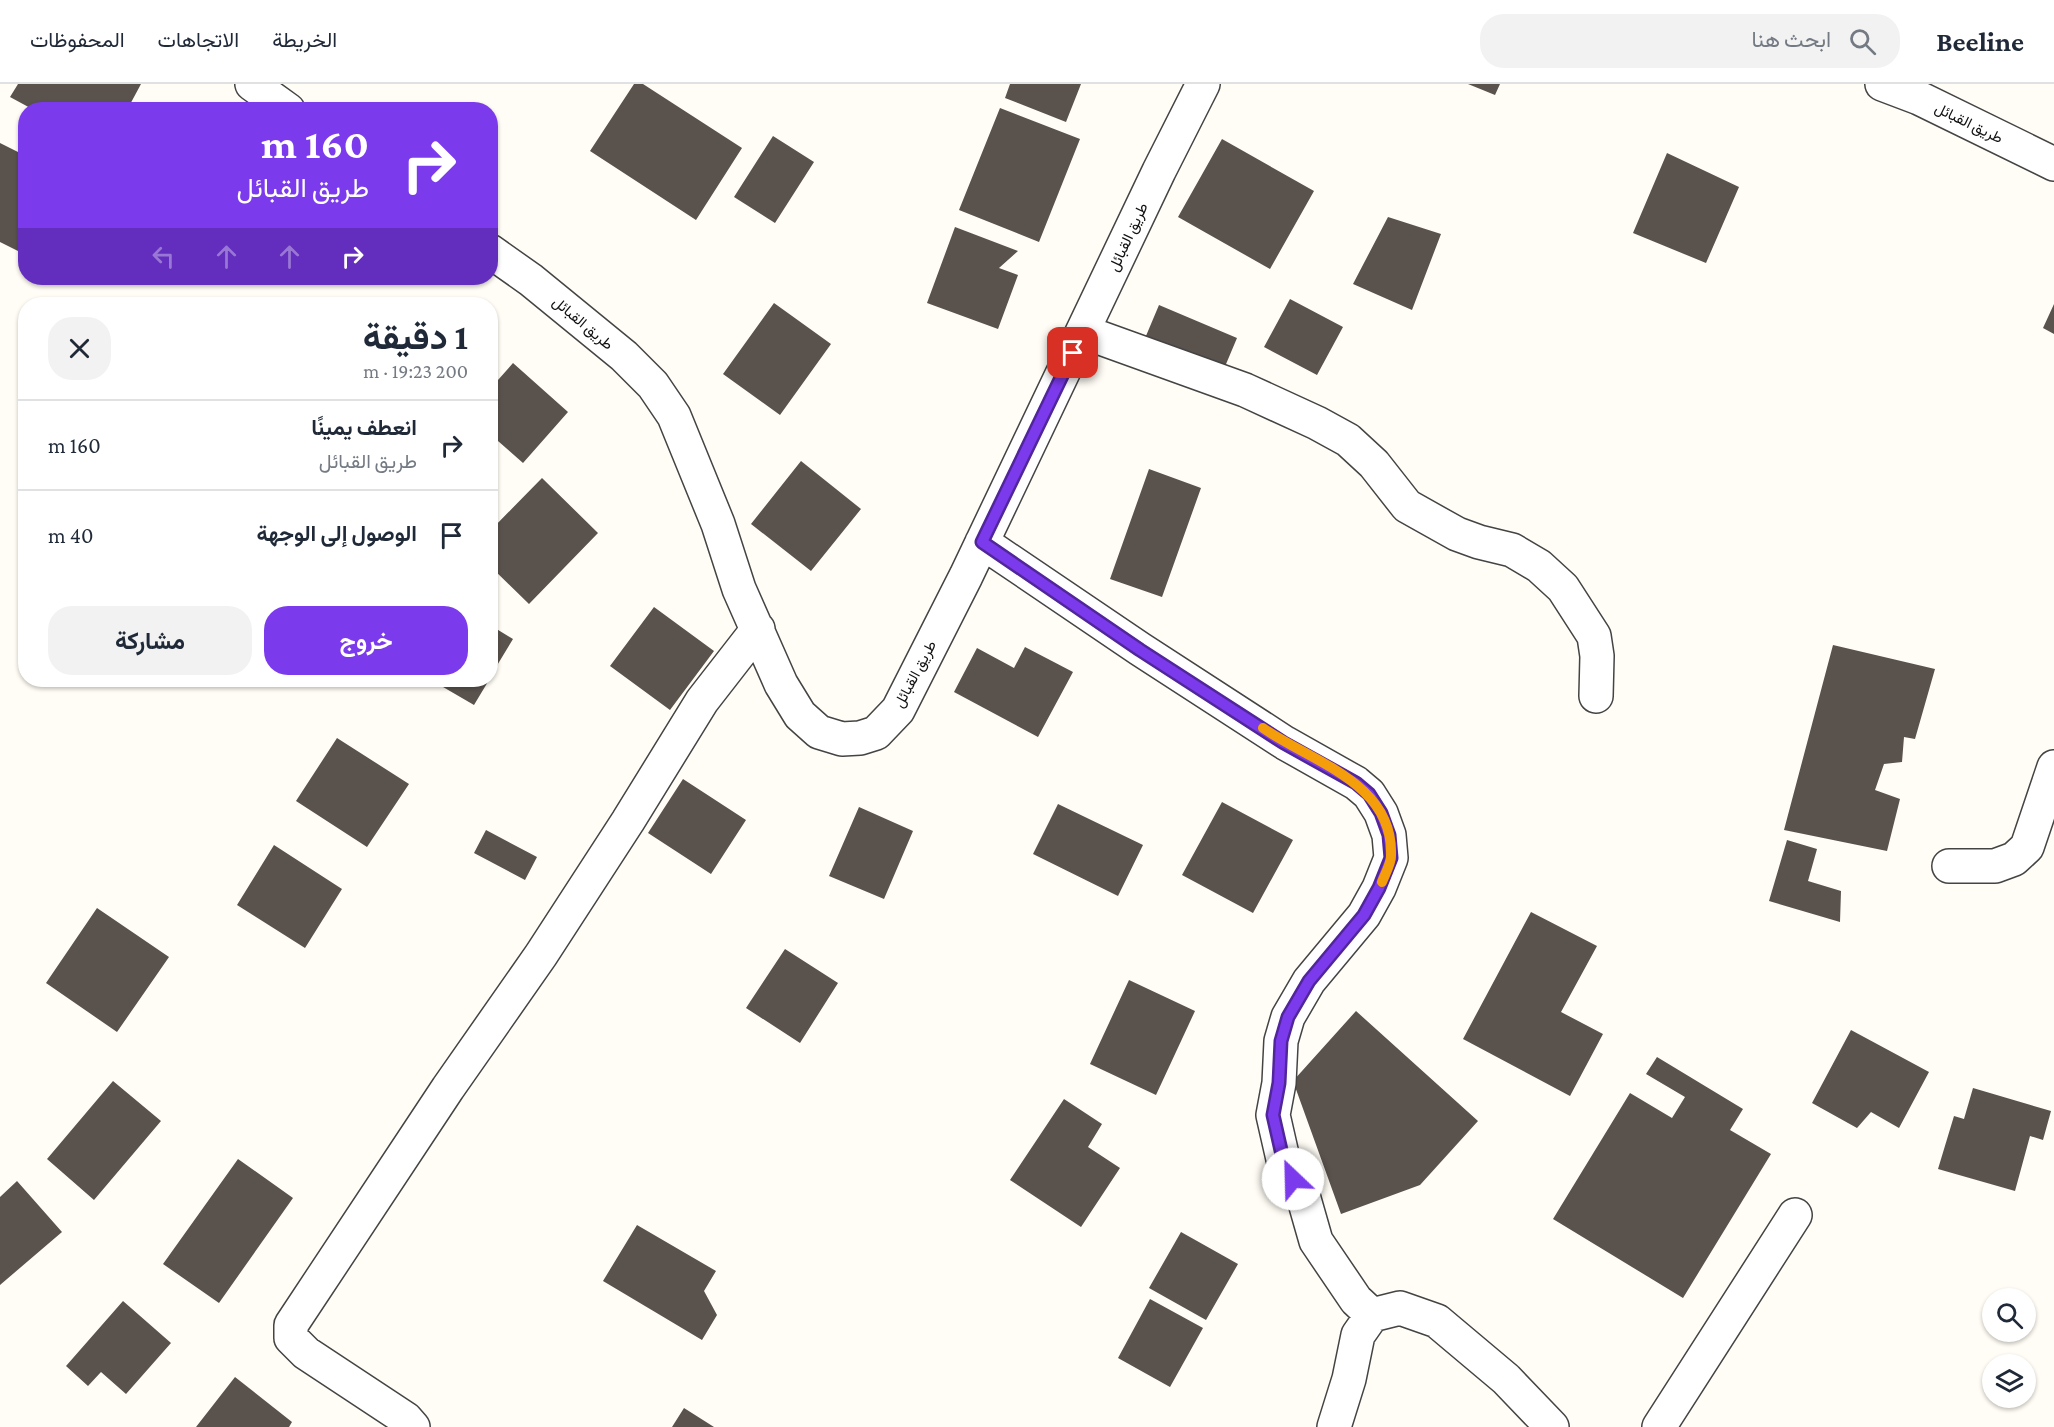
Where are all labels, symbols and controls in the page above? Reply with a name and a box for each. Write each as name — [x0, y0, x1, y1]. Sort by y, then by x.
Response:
search box — [1480, 14, 1900, 68]
icon: search — [1846, 25, 1879, 58]
text: Beeline — [1936, 26, 2024, 57]
text: ابحث هنا — [1752, 27, 1831, 52]
text: المحفوظات — [30, 28, 125, 52]
text: الاتجاهات — [158, 28, 239, 52]
text: الخريطة — [272, 28, 337, 52]
street label: طريق القبائل — [1932, 100, 2006, 148]
text: 160 m — [261, 120, 369, 167]
icon: right — [390, 126, 468, 204]
text: طريق القبائل — [236, 173, 369, 203]
street label: طريق القبائل — [1105, 200, 1153, 275]
icon: left — [147, 240, 180, 273]
icon: ahead — [210, 240, 243, 273]
icon: ahead — [273, 240, 306, 273]
icon: right — [336, 240, 369, 273]
street label: طريق القبائل — [548, 293, 617, 354]
button: close — [48, 317, 111, 380]
text: 1 دقيقة — [363, 317, 468, 357]
pin — [1047, 327, 1098, 378]
icon: arrive — [1056, 336, 1089, 369]
text: 200 m · 19:23 — [363, 360, 468, 382]
text: انعطف يمينًا — [311, 415, 417, 440]
icon: right — [435, 429, 468, 462]
text: 160 m — [48, 433, 101, 458]
text: طريق القبائل — [319, 450, 417, 472]
icon: arrive — [435, 519, 468, 552]
text: الوصول إلى الوجهة — [256, 521, 417, 546]
text: 40 m — [48, 523, 94, 548]
button: مشاركة — [48, 606, 252, 675]
button: خروج — [264, 606, 468, 675]
street label: طريق القبائل — [891, 638, 941, 711]
position arrow — [1261, 1147, 1325, 1211]
map controls — [1982, 1288, 2036, 1408]
button: search — [1982, 1288, 2036, 1342]
button: layers — [1982, 1354, 2036, 1408]

